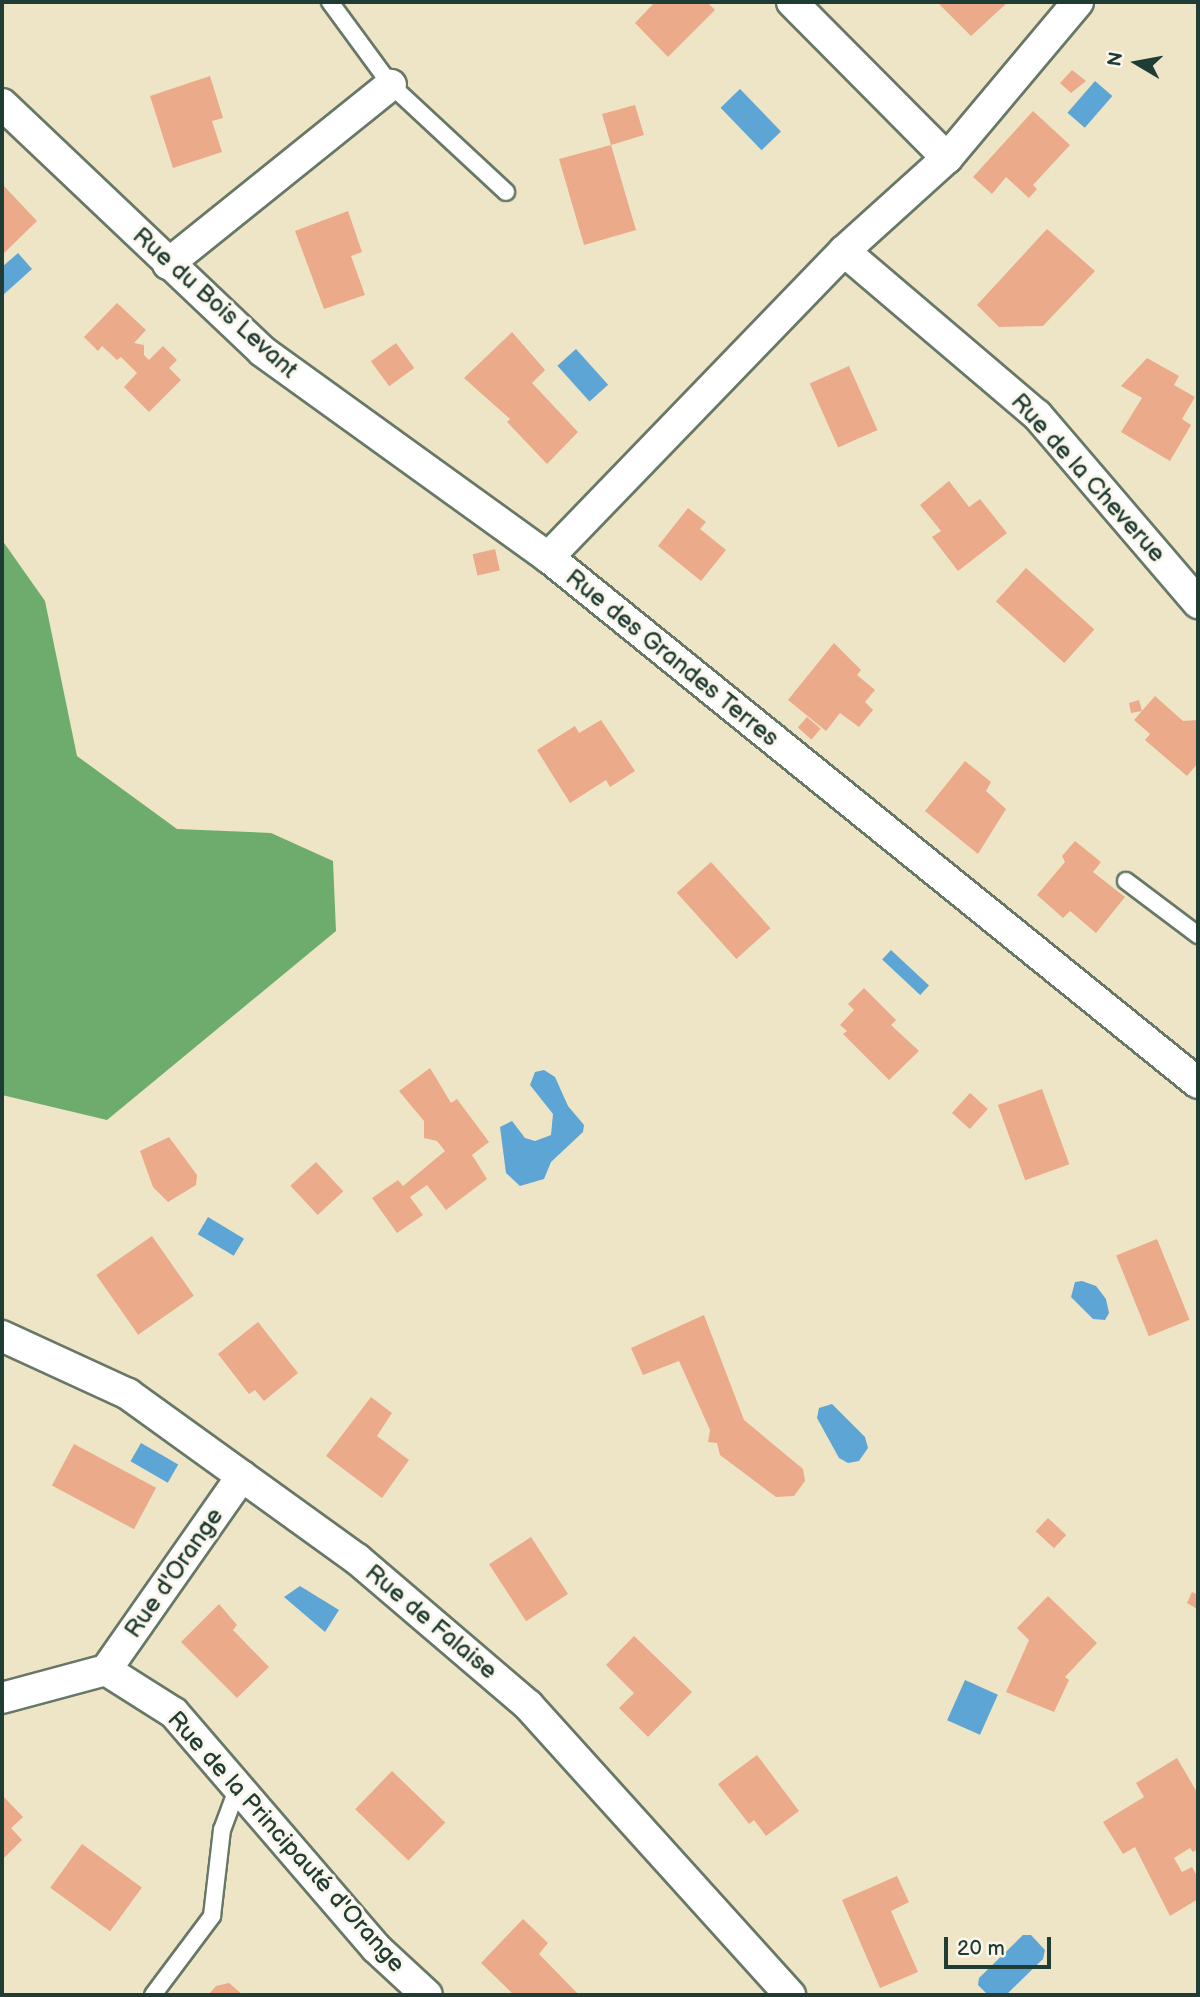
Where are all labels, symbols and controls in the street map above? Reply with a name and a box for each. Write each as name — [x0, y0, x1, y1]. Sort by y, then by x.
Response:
north arrow — [1102, 28, 1172, 98]
text: N — [1103, 50, 1128, 68]
street label: Rue du Bois Levant — [127, 221, 303, 385]
street label: Rue de la Cheverue — [1005, 388, 1171, 568]
street label: Rue des Grandes Terres — [559, 563, 785, 753]
street label: Rue d'Orange — [119, 1502, 229, 1644]
street label: Rue de Falaise — [359, 1558, 503, 1686]
street label: Rue de la Principauté d'Orange — [161, 1705, 411, 1979]
scale bar — [948, 1924, 1055, 1968]
text: 20 m — [957, 1936, 1005, 1961]

